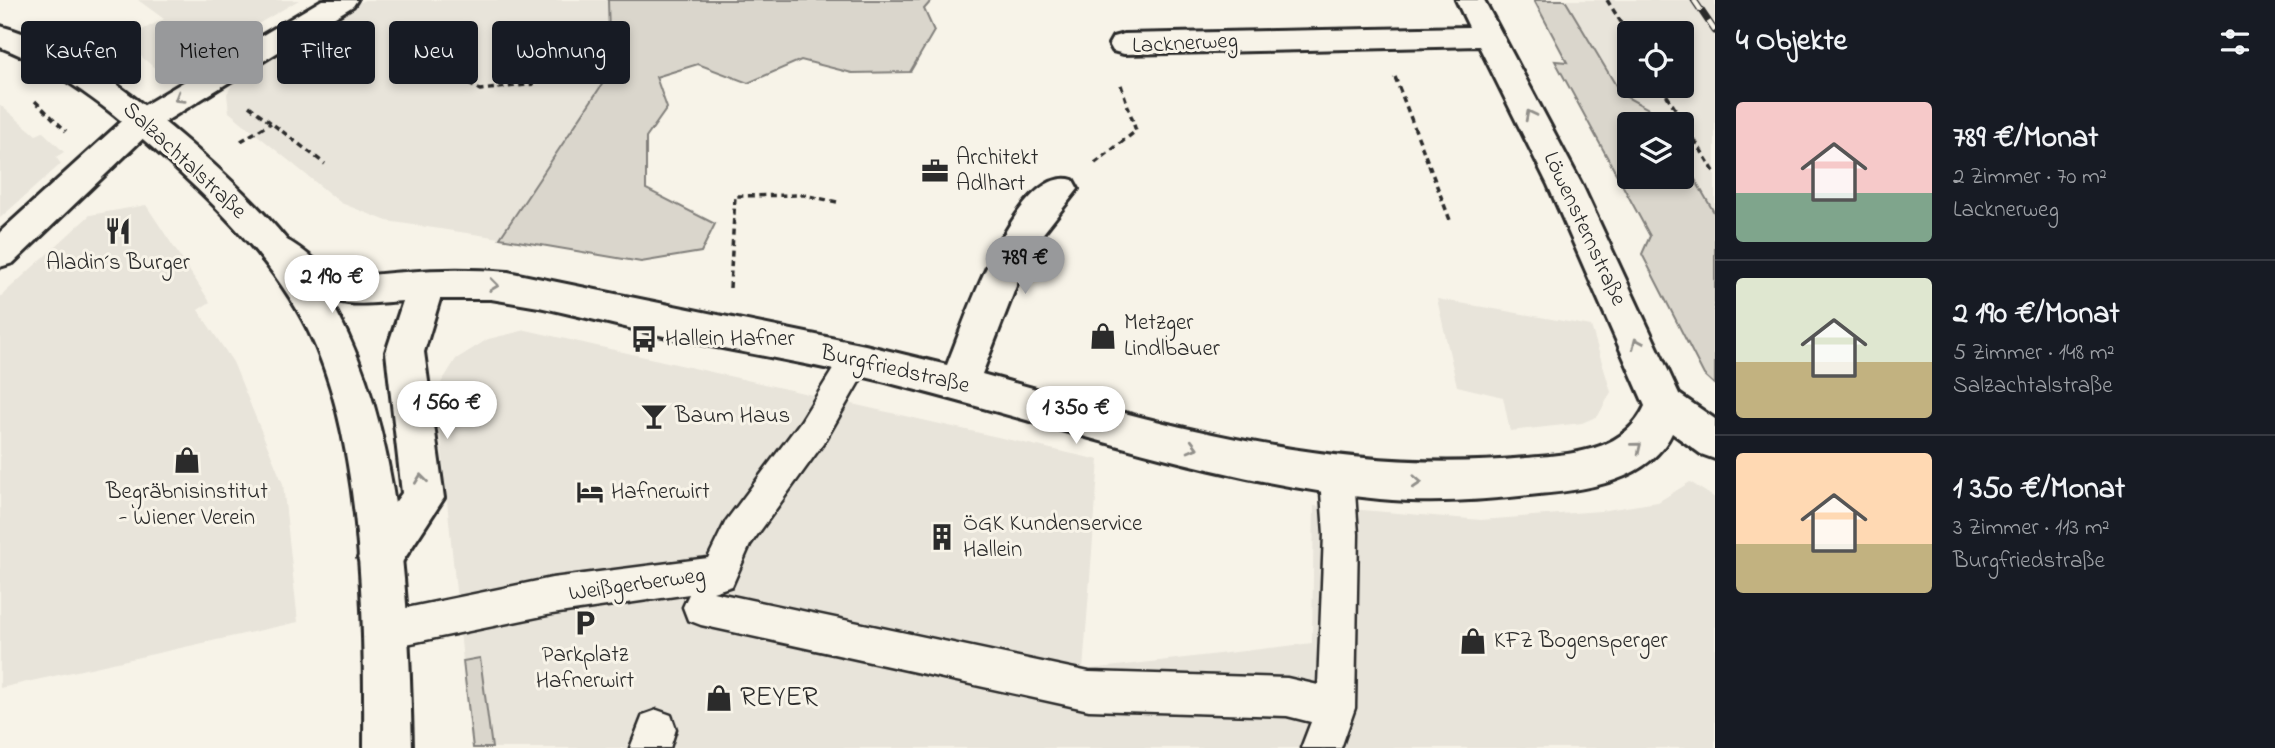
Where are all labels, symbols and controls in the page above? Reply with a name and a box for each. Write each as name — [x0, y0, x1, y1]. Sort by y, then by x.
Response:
text: 4 Objekte — [1736, 20, 1847, 64]
chip: Kaufen — [21, 21, 141, 84]
chip: Mieten — [155, 21, 263, 84]
chip: Filter — [277, 21, 375, 84]
chip: Neu — [389, 21, 478, 84]
chip: Wohnung — [492, 21, 630, 84]
map controls — [1617, 21, 1694, 189]
button: locate — [1617, 21, 1694, 98]
icon: filters — [2216, 23, 2254, 61]
street label: Lacknerweg — [1131, 25, 1239, 64]
one-way arrow — [174, 90, 187, 103]
street label: Salzachtalstraße — [114, 95, 254, 228]
one-way arrow — [1524, 110, 1538, 122]
button: layers — [1617, 112, 1694, 189]
text: 789 €/Monat — [1953, 117, 2098, 161]
icon: home — [1792, 130, 1876, 214]
place label: Architekt Adlhart — [956, 142, 1039, 201]
street label: Löwensternstraße — [1534, 146, 1634, 312]
office icon: Architekt Adlhart — [920, 156, 950, 186]
text: 2 Zimmer · 70 m² — [1953, 161, 2107, 194]
text: Lacknerweg — [1953, 194, 2059, 227]
restaurant icon: Aladin´s Burger — [103, 216, 133, 246]
pin: 789 € — [976, 236, 1074, 296]
text: 789 € — [1002, 242, 1048, 275]
place label: Aladin´s Burger — [46, 247, 191, 281]
pin: 2 190 € — [267, 256, 397, 315]
text: 2 190 € — [300, 261, 364, 294]
one-way arrow — [488, 278, 500, 293]
text: 2 190 €/Monat — [1953, 293, 2120, 337]
icon: home — [1792, 306, 1876, 390]
place label: Metzger Lindlbauer — [1124, 307, 1221, 366]
shop icon: Metzger Lindlbauer — [1088, 321, 1118, 351]
place label: Hallein Hafner — [665, 323, 795, 356]
bus stop icon: Hallein Hafner — [629, 324, 659, 354]
street label: Burgfriedstraße — [816, 337, 973, 404]
text: 5 Zimmer · 148 m² — [1953, 337, 2114, 370]
one-way arrow — [1631, 338, 1645, 351]
text: Salzachtalstraße — [1953, 370, 2113, 403]
pin: 1 560 € — [382, 382, 512, 441]
pin: 1 350 € — [1011, 386, 1141, 446]
text: 1 560 € — [413, 387, 481, 420]
text: 1 350 € — [1042, 392, 1110, 425]
place label: Baum Haus — [674, 400, 790, 433]
bar icon: Baum Haus — [639, 401, 669, 431]
one-way arrow — [1187, 439, 1199, 453]
one-way arrow — [1630, 442, 1642, 455]
shop icon: Begräbnisinstitut - Wiener Verein — [172, 445, 202, 475]
text: 1 350 €/Monat — [1953, 468, 2125, 512]
one-way arrow — [413, 473, 428, 485]
one-way arrow — [1411, 474, 1422, 489]
place label: Begräbnisinstitut - Wiener Verein — [105, 476, 268, 535]
place label: Hafnerwirt — [611, 476, 710, 509]
hotel icon: Hafnerwirt — [575, 477, 605, 507]
icon: home — [1792, 481, 1876, 565]
place label: ÖGK Kundenservice Hallein — [963, 508, 1143, 567]
text: 3 Zimmer · 113 m² — [1953, 512, 2110, 545]
building icon: ÖGK Kundenservice Hallein — [927, 522, 957, 552]
text: Burgfriedstraße — [1953, 545, 2105, 578]
street label: Weißgerberweg — [567, 559, 707, 612]
parking icon: Parkplatz Hafnerwirt — [570, 608, 600, 638]
place label: KFZ Bogensperger — [1494, 625, 1669, 659]
shop icon: KFZ Bogensperger — [1458, 626, 1488, 656]
place label: Parkplatz Hafnerwirt — [536, 639, 635, 698]
place label: REYER — [740, 678, 818, 719]
shop icon: REYER — [704, 683, 734, 713]

